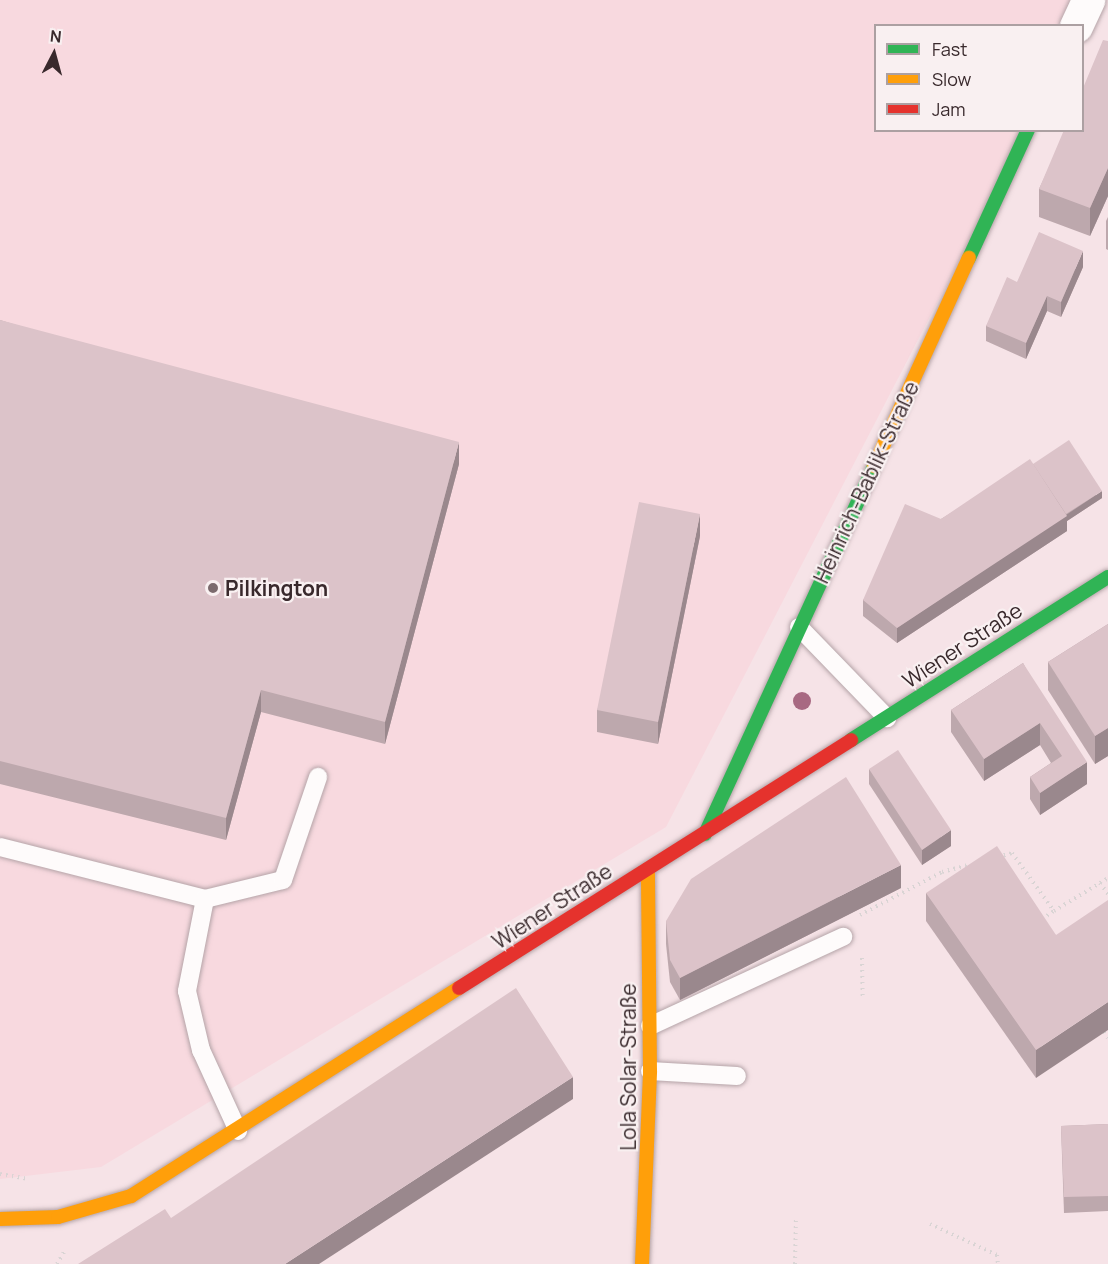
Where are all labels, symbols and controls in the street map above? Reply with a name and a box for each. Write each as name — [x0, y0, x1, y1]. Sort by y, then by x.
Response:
north arrow — [24, 24, 84, 84]
legend — [874, 24, 1084, 132]
text: N — [49, 25, 63, 48]
text: Fast — [932, 37, 967, 61]
text: Slow — [932, 67, 971, 91]
text: Jam — [932, 97, 966, 121]
street label: Heinrich-Bablik-Straße — [808, 377, 924, 587]
place label: Pilkington — [225, 575, 328, 601]
marker: Pilkington — [206, 581, 220, 595]
street label: Wiener Straße — [897, 597, 1027, 693]
street label: Wiener Straße — [487, 858, 617, 954]
street label: Lola Solar-Straße — [615, 983, 641, 1151]

